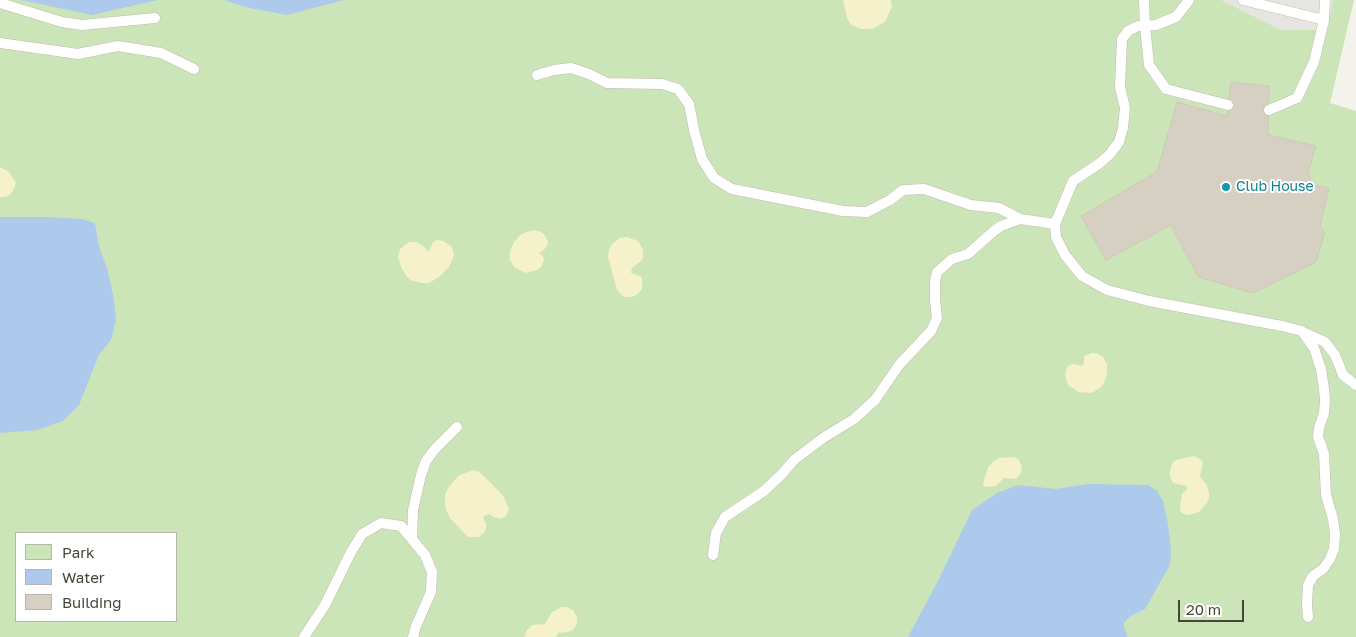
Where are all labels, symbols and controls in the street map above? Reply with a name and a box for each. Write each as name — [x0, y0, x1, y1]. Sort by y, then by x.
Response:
place label: Club House — [1236, 179, 1314, 195]
marker: Club House — [1220, 181, 1232, 193]
legend — [15, 532, 178, 622]
text: Park — [62, 543, 94, 561]
text: Water — [62, 568, 105, 586]
scale bar — [1181, 590, 1247, 622]
text: Building — [62, 593, 122, 611]
text: 20 m — [1186, 600, 1221, 618]

